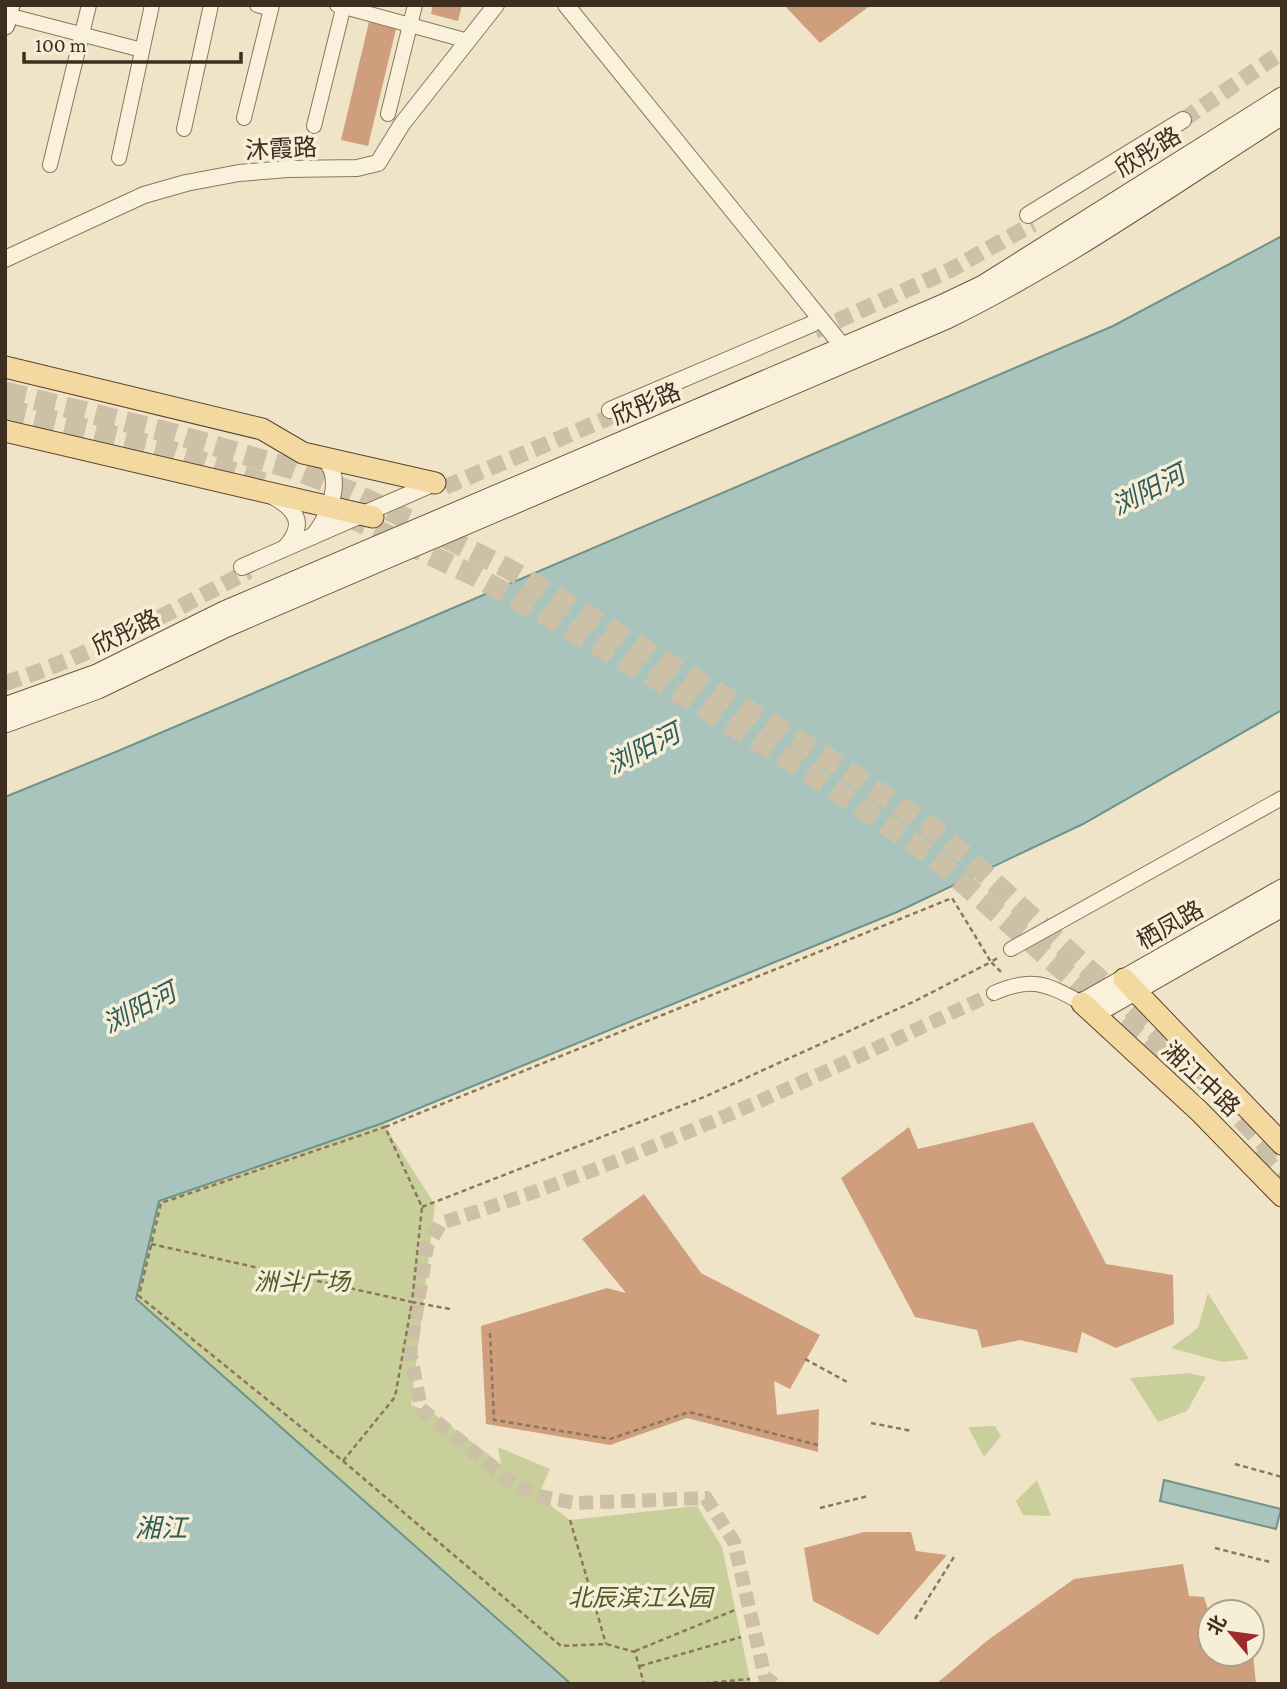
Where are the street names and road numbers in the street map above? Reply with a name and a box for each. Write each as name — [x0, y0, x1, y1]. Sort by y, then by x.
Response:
street label: 欣彤路 — [1110, 121, 1185, 182]
street label: 沐霞路 — [244, 133, 318, 164]
street label: 欣彤路 — [607, 377, 684, 430]
street label: 欣彤路 — [88, 604, 164, 659]
street label: 栖凤路 — [1132, 895, 1208, 954]
street label: 湘江中路 — [1157, 1036, 1246, 1121]

